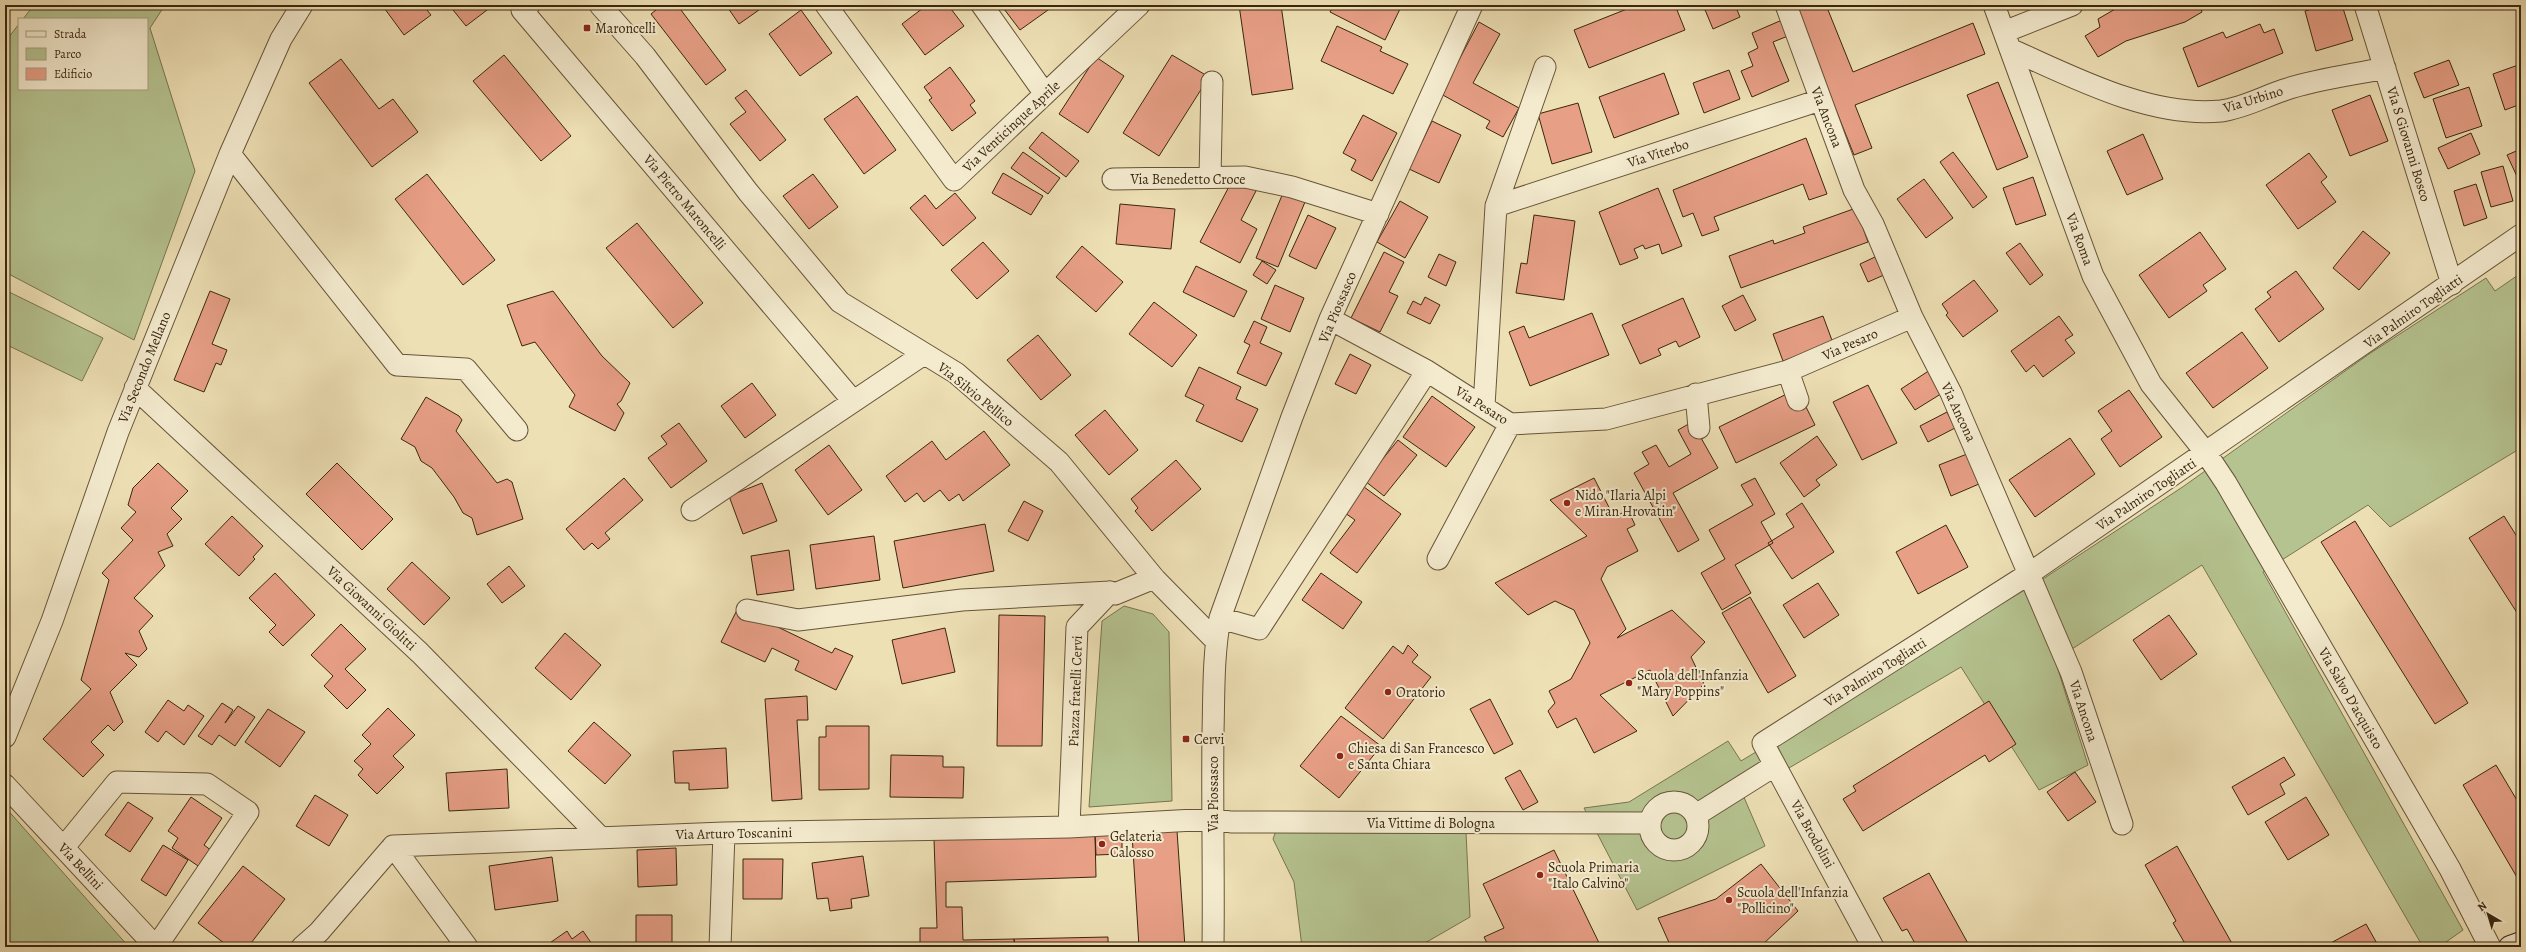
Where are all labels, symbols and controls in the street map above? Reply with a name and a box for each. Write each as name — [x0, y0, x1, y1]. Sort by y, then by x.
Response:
legend — [18, 18, 148, 90]
place label: Maroncelli — [595, 19, 656, 38]
marker: Maroncelli — [582, 23, 592, 33]
text: Strada — [54, 26, 87, 42]
text: Parco — [54, 46, 81, 62]
text: Edificio — [54, 66, 92, 82]
street label: Via Venticinque Aprile — [958, 76, 1064, 177]
street label: Via Urbino — [2220, 81, 2285, 118]
street label: Via Ancona — [1806, 83, 1847, 151]
street label: Via S Giovanni Bosco — [2382, 83, 2435, 204]
street label: Via Viterbo — [1624, 135, 1691, 173]
street label: Via Pietro Maroncelli — [638, 150, 730, 254]
street label: Via Benedetto Croce — [1129, 170, 1246, 189]
street label: Via Roma — [2061, 209, 2098, 268]
street label: Via Piossasco — [1314, 269, 1361, 347]
street label: Via Palmiro Togliatti — [2359, 270, 2467, 353]
street label: Via Secondo Mellano — [113, 309, 175, 426]
street label: Via Pesaro — [1819, 324, 1881, 366]
street label: Via Silvio Pellico — [933, 357, 1018, 431]
street label: Via Ancona — [1936, 378, 1981, 446]
street label: Via Pesaro — [1451, 381, 1512, 429]
street label: Via Palmiro Togliatti — [2092, 454, 2200, 536]
place label: Nido "Ilaria Alpi e Miran Hrovatin" — [1575, 486, 1676, 521]
marker: Nido "Ilaria Alpi e Miran Hrovatin" — [1562, 498, 1572, 508]
street label: Via Giovanni Giolitti — [322, 561, 421, 655]
street label: Via Palmiro Togliatti — [1820, 633, 1930, 712]
street label: Piazza fratelli Cervi — [1064, 635, 1087, 747]
street label: Via Salvo D'acquisto — [2313, 643, 2387, 752]
place label: Scuola dell'Infanzia "Mary Poppins" — [1637, 666, 1749, 701]
street label: Via Ancona — [2064, 677, 2103, 745]
marker: Scuola dell'Infanzia "Mary Poppins" — [1624, 678, 1634, 688]
place label: Oratorio — [1396, 683, 1445, 702]
marker: Oratorio — [1383, 687, 1393, 697]
place label: Cervi — [1194, 730, 1225, 749]
marker: Cervi — [1181, 734, 1191, 744]
place label: Chiesa di San Francesco e Santa Chiara — [1348, 739, 1484, 774]
marker: Chiesa di San Francesco e Santa Chiara — [1335, 751, 1345, 761]
street label: Via Piossasco — [1204, 756, 1223, 833]
street label: Via Brodolini — [1786, 796, 1839, 872]
street label: Via Vittime di Bologna — [1366, 814, 1496, 833]
street label: Via Arturo Toscanini — [675, 823, 793, 844]
place label: Gelateria Calosso — [1110, 827, 1162, 862]
street label: Via Bellini — [53, 838, 107, 894]
marker: Gelateria Calosso — [1097, 839, 1107, 849]
place label: Scuola Primaria "Italo Calvino" — [1548, 858, 1640, 893]
marker: Scuola Primaria "Italo Calvino" — [1535, 870, 1545, 880]
place label: Scuola dell'Infanzia "Pollicino" — [1737, 883, 1849, 918]
north arrow — [2468, 894, 2508, 934]
marker: Scuola dell'Infanzia "Pollicino" — [1724, 895, 1734, 905]
text: N — [2474, 898, 2490, 915]

